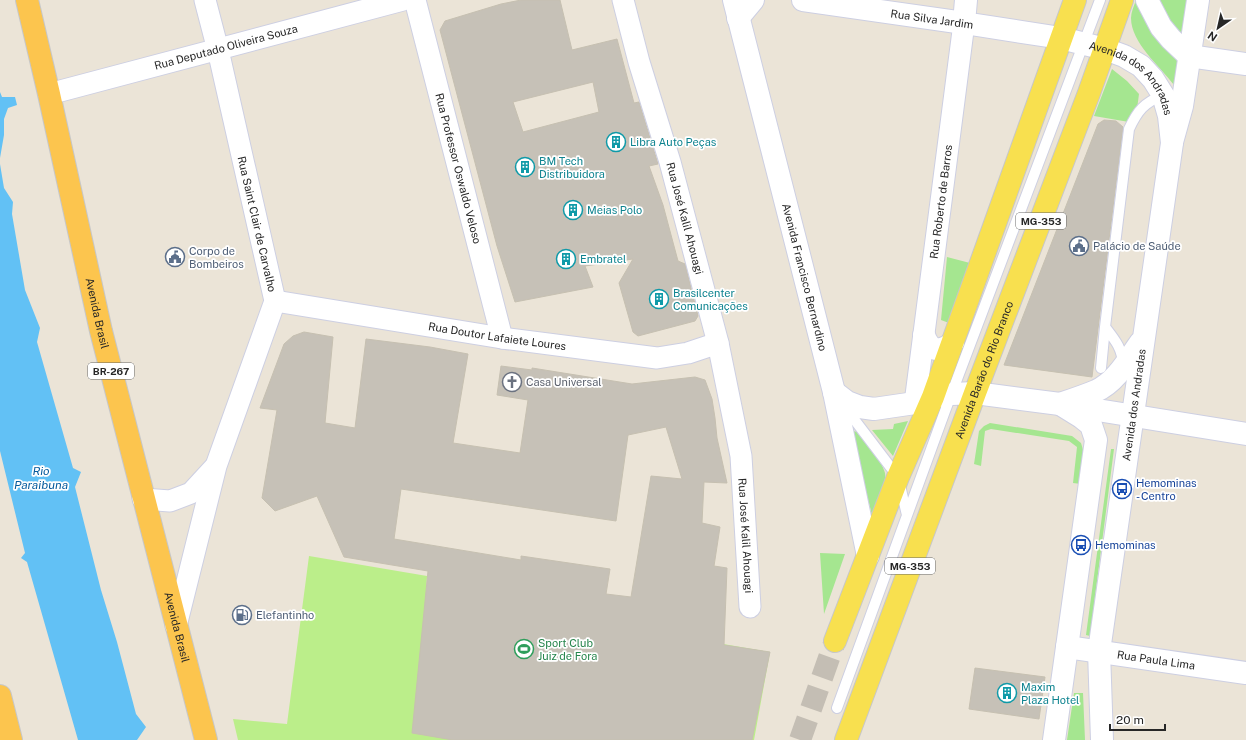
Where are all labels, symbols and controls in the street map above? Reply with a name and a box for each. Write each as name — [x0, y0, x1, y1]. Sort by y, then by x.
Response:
street label: Rua Silva Jardim — [890, 7, 974, 31]
north arrow — [1198, 8, 1238, 48]
street label: Rua Deputado Oliveira Souza — [153, 22, 299, 72]
text: N — [1205, 29, 1219, 44]
street label: Avenida dos Andradas — [1088, 39, 1175, 117]
street label: Rua Professor Oswaldo Veloso — [433, 92, 484, 245]
building icon: Libra Auto Peças — [605, 131, 627, 153]
place label: Libra Auto Peças — [630, 136, 717, 149]
street label: Rua Roberto de Barros — [928, 143, 954, 259]
street label: Rua Saint Clair de Carvalho — [236, 155, 278, 293]
place label: BM Tech Distribuidora — [539, 155, 605, 180]
building icon: BM Tech Distribuidora — [514, 156, 536, 178]
street label: Rua José Kalil Ahouagi — [664, 161, 706, 276]
building icon: Meias Polo — [562, 199, 584, 221]
street label: Avenida Francisco Bernardino — [780, 202, 829, 352]
place label: Meias Polo — [587, 204, 642, 216]
road number: MG-353 — [1016, 213, 1066, 229]
public building icon: Palácio de Saúde — [1068, 235, 1090, 257]
place label: Palácio de Saúde — [1093, 240, 1181, 252]
place label: Corpo de Bombeiros — [189, 245, 244, 270]
public building icon: Corpo de Bombeiros — [164, 246, 186, 268]
building icon: Embratel — [555, 248, 577, 270]
place label: Embratel — [580, 253, 626, 265]
street label: Avenida Brasil — [83, 277, 111, 350]
place label: Brasilcenter Comunicações — [673, 287, 748, 313]
building icon: Brasilcenter Comunicações — [648, 288, 670, 310]
street label: Avenida Barão do Rio Branco — [953, 299, 1015, 440]
street label: Rua Doutor Lafaiete Loures — [427, 320, 567, 352]
street label: Avenida dos Andradas — [1120, 348, 1148, 462]
road number: BR-267 — [88, 363, 134, 379]
church icon: Casa Universal — [501, 371, 523, 393]
place label: Casa Universal — [526, 376, 602, 388]
water label: Rio Paraibuna — [14, 464, 68, 492]
place label: Hemominas - Centro — [1136, 477, 1197, 502]
street label: Rua José Kalil Ahouagi — [736, 478, 755, 594]
bus stop icon: Hemominas - Centro — [1111, 478, 1133, 500]
bus stop icon: Hemominas — [1070, 534, 1092, 556]
place label: Hemominas — [1095, 539, 1156, 551]
road number: MG-353 — [885, 558, 935, 574]
street label: Avenida Brasil — [162, 591, 192, 664]
fuel station icon: Elefantinho — [231, 604, 253, 626]
place label: Elefantinho — [256, 609, 314, 621]
place label: Sport Club Juiz de Fora — [538, 637, 597, 662]
sports icon: Sport Club Juiz de Fora — [513, 638, 535, 660]
street label: Rua Paula Lima — [1116, 648, 1196, 672]
place label: Maxim Plaza Hotel — [1021, 681, 1079, 706]
building icon: Maxim Plaza Hotel — [996, 682, 1018, 704]
scale bar — [1110, 706, 1165, 732]
text: 20 m — [1116, 713, 1144, 727]

